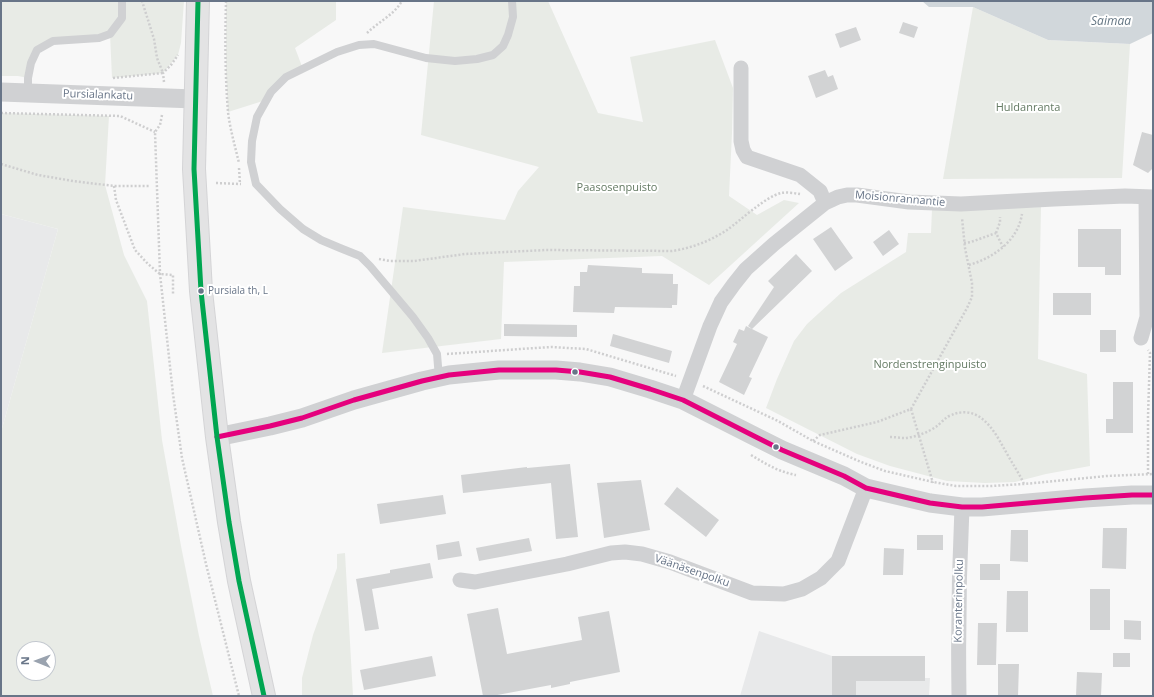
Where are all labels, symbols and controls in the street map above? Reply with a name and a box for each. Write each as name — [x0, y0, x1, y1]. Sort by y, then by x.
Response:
water label: Saimaa — [1091, 15, 1131, 29]
street label: Pursialankatu — [63, 87, 133, 103]
park label: Huldanranta — [996, 101, 1060, 115]
park label: Paasosenpuisto — [577, 181, 657, 195]
street label: Moisionrannantie — [854, 188, 946, 210]
place label: Pursiala th, L — [208, 285, 268, 297]
marker: Pursiala th, L — [196, 286, 206, 296]
park label: Nordenstrenginpuisto — [873, 358, 987, 372]
unlabelled marker — [570, 367, 580, 377]
unlabelled marker — [771, 442, 781, 452]
street label: Väänäsenpolku — [653, 552, 731, 590]
street label: Koranterinpolku — [952, 559, 966, 643]
north arrow — [16, 641, 56, 681]
text: N — [17, 656, 32, 665]

